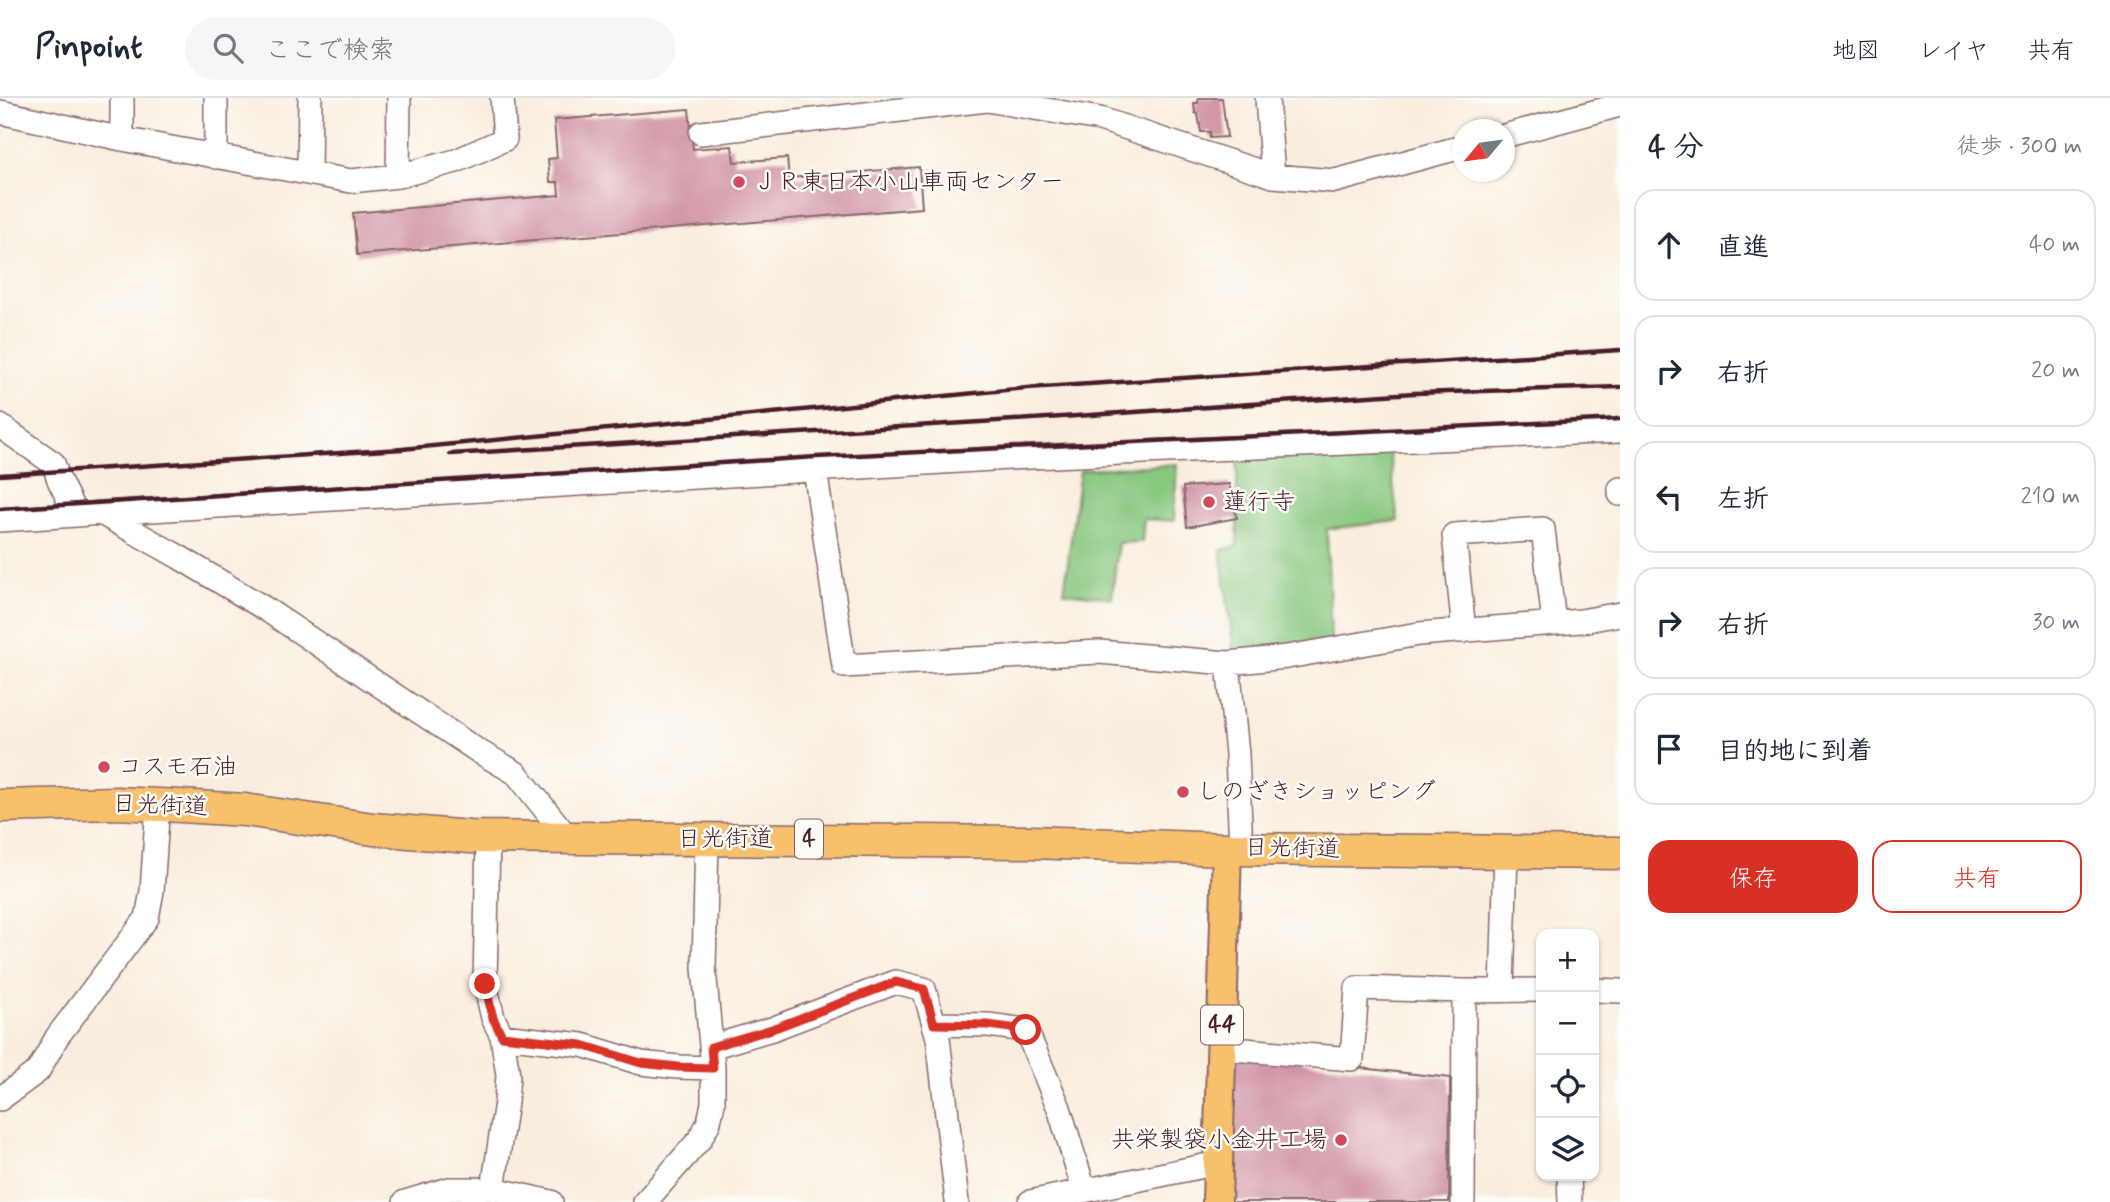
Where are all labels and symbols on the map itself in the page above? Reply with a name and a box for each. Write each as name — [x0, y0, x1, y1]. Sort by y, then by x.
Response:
north arrow — [1452, 119, 1515, 182]
place label: ＪＲ東日本小山車両センター — [753, 167, 1064, 198]
marker: ＪＲ東日本小山車両センター — [731, 174, 747, 190]
place label: 蓮行寺 — [1223, 487, 1295, 518]
marker: 蓮行寺 — [1201, 494, 1217, 510]
place label: コスモ石油 — [118, 752, 237, 783]
marker: コスモ石油 — [96, 759, 112, 775]
place label: しのざきショッピング — [1197, 777, 1436, 808]
marker: しのざきショッピング — [1175, 784, 1191, 800]
street label: 日光街道 — [111, 789, 209, 823]
road number: 4 — [795, 820, 823, 859]
street label: 日光街道 — [677, 824, 773, 855]
street label: 日光街道 — [1244, 833, 1340, 865]
route end — [469, 968, 500, 999]
road number: 44 — [1201, 1006, 1243, 1044]
route start — [1010, 1014, 1041, 1045]
place label: 共栄製袋小金井工場 — [1111, 1125, 1327, 1156]
marker: 共栄製袋小金井工場 — [1333, 1132, 1349, 1148]

